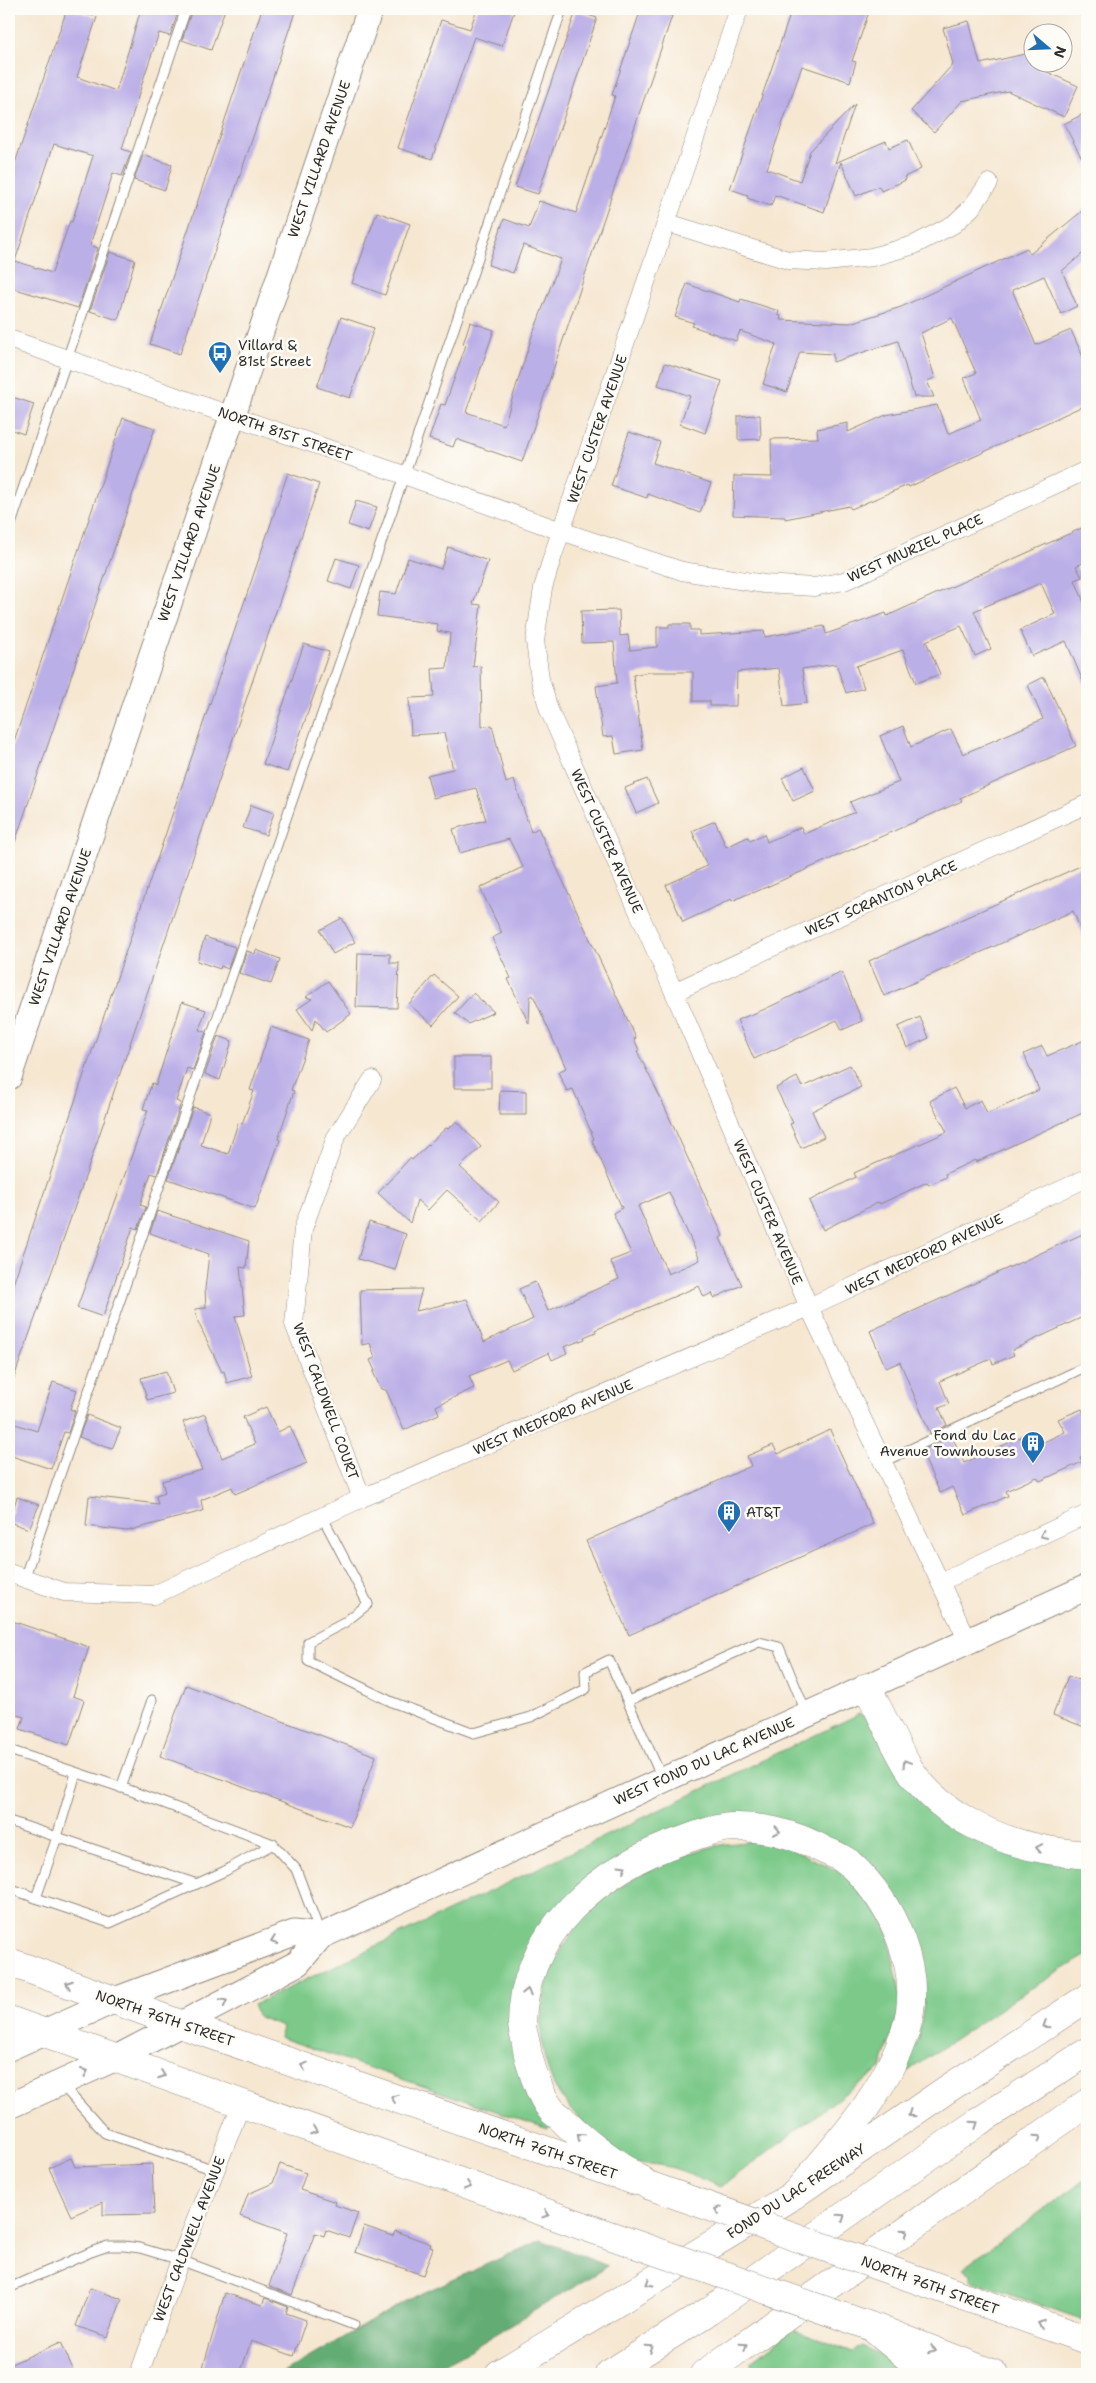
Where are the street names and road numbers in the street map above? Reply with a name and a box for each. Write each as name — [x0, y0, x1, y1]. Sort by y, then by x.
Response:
street label: WEST VILLARD AVENUE — [284, 78, 354, 240]
street label: WEST CUSTER AVENUE — [563, 352, 631, 506]
street label: NORTH 81ST STREET — [216, 403, 355, 465]
street label: WEST VILLARD AVENUE — [154, 462, 224, 624]
street label: WEST MURIEL PLACE — [844, 510, 986, 586]
street label: WEST CUSTER AVENUE — [567, 766, 647, 916]
street label: WEST VILLARD AVENUE — [25, 846, 95, 1008]
street label: WEST SCRANTON PLACE — [802, 856, 960, 940]
street label: WEST CUSTER AVENUE — [729, 1137, 807, 1288]
street label: WEST MEDFORD AVENUE — [842, 1209, 1006, 1299]
street label: WEST CALDWELL COURT — [289, 1320, 363, 1482]
street label: WEST MEDFORD AVENUE — [470, 1375, 636, 1459]
street label: WEST FOND DU LAC AVENUE — [611, 1713, 797, 1809]
street label: NORTH 76TH STREET — [93, 1986, 237, 2050]
street label: NORTH 76TH STREET — [476, 2119, 620, 2183]
street label: FOND DU LAC FREEWAY — [723, 2139, 869, 2243]
street label: WEST CALDWELL AVENUE — [149, 2153, 229, 2324]
street label: NORTH 76TH STREET — [859, 2252, 1002, 2318]

